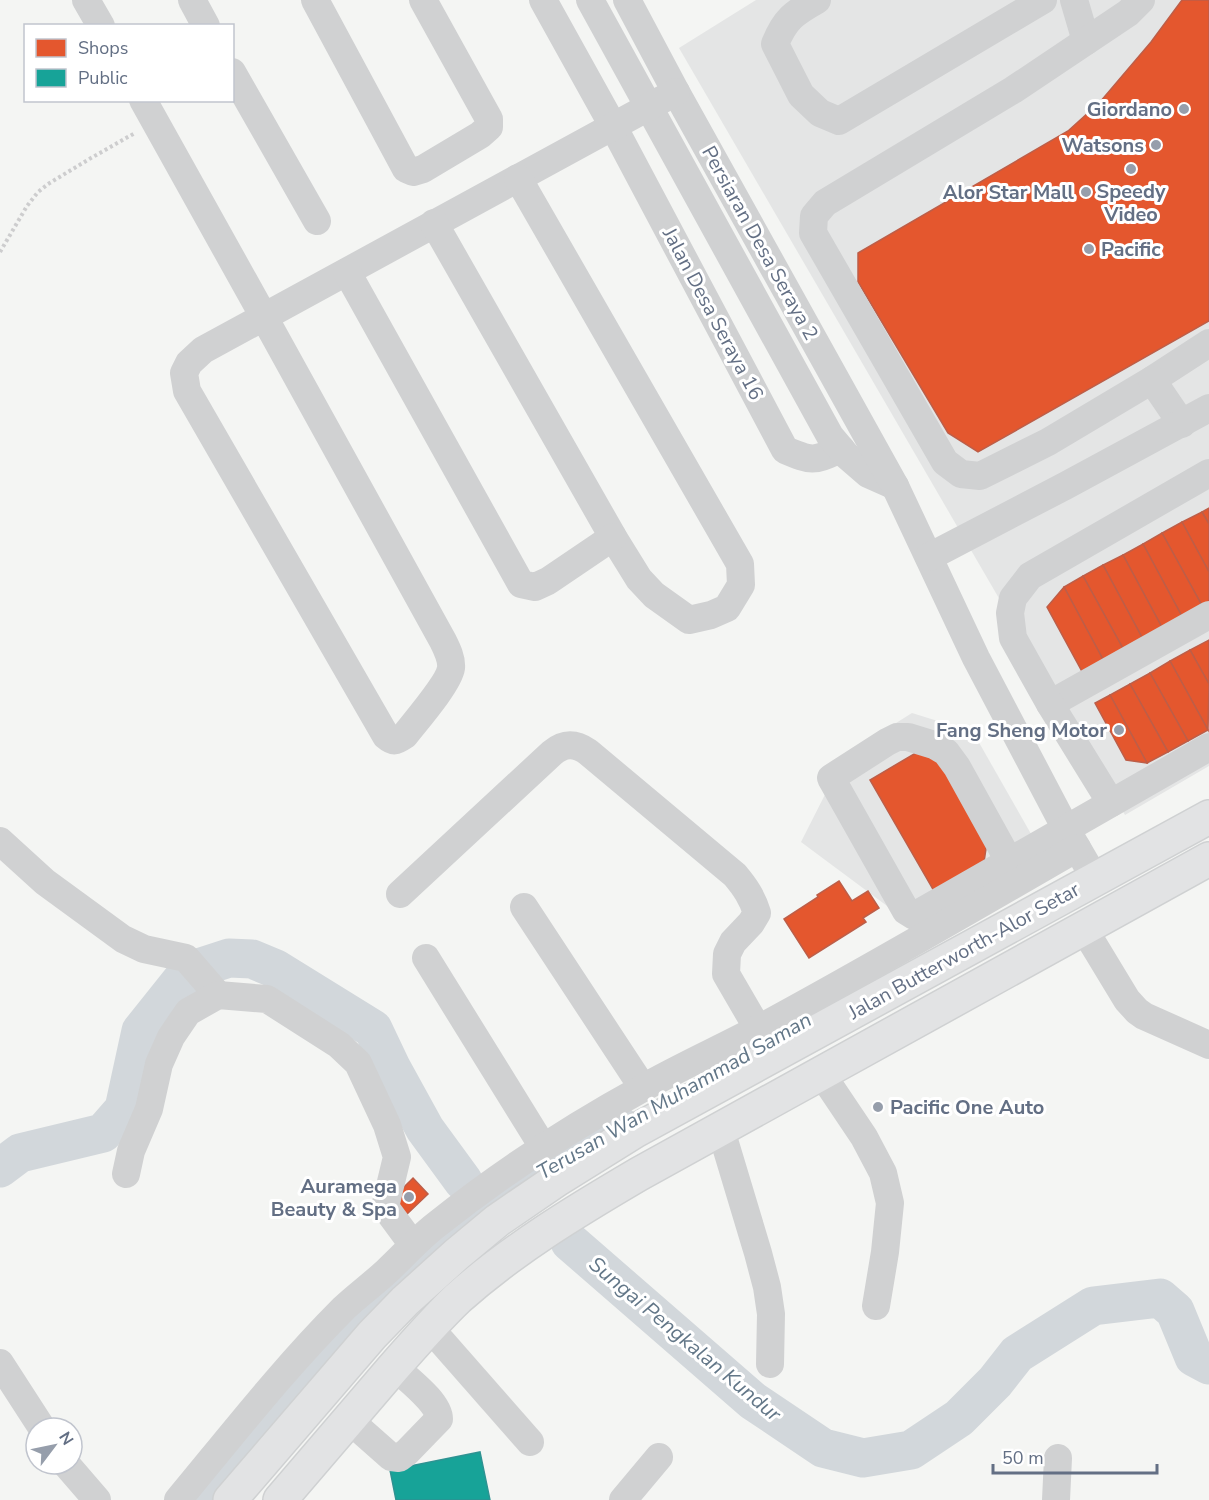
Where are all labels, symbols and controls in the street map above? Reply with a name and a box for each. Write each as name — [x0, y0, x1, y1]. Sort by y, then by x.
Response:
legend — [24, 24, 234, 102]
text: Shops — [78, 36, 128, 60]
text: Public — [78, 66, 128, 90]
place label: Giordano — [1087, 96, 1172, 123]
marker: Giordano — [1177, 102, 1191, 116]
place label: Watsons — [1062, 132, 1144, 159]
marker: Watsons — [1149, 138, 1163, 152]
street label: Persiaran Desa Seraya 2 — [695, 141, 825, 345]
marker: Speedy Video — [1124, 162, 1138, 176]
place label: Speedy Video — [1097, 178, 1166, 228]
place label: Alor Star Mall — [943, 179, 1075, 206]
marker: Alor Star Mall — [1079, 185, 1093, 199]
street label: Jalan Desa Seraya 16 — [656, 222, 770, 405]
place label: Pacific — [1101, 236, 1161, 263]
marker: Pacific — [1082, 242, 1096, 256]
place label: Fang Sheng Motor — [936, 717, 1107, 744]
marker: Fang Sheng Motor — [1112, 723, 1126, 737]
street label: Jalan Butterworth-Alor Setar — [843, 876, 1084, 1026]
water label: Terusan Wan Muhammad Saman — [531, 1006, 817, 1186]
place label: Pacific One Auto — [890, 1094, 1044, 1121]
marker: Pacific One Auto — [871, 1100, 885, 1114]
place label: Auramega Beauty & Spa — [271, 1173, 397, 1223]
marker: Auramega Beauty & Spa — [402, 1190, 416, 1204]
water label: Sungai Pengkalan Kundur — [583, 1250, 787, 1428]
north arrow — [24, 1416, 84, 1476]
text: N — [53, 1428, 78, 1449]
scale bar — [993, 1437, 1156, 1475]
text: 50 m — [1002, 1446, 1044, 1470]

